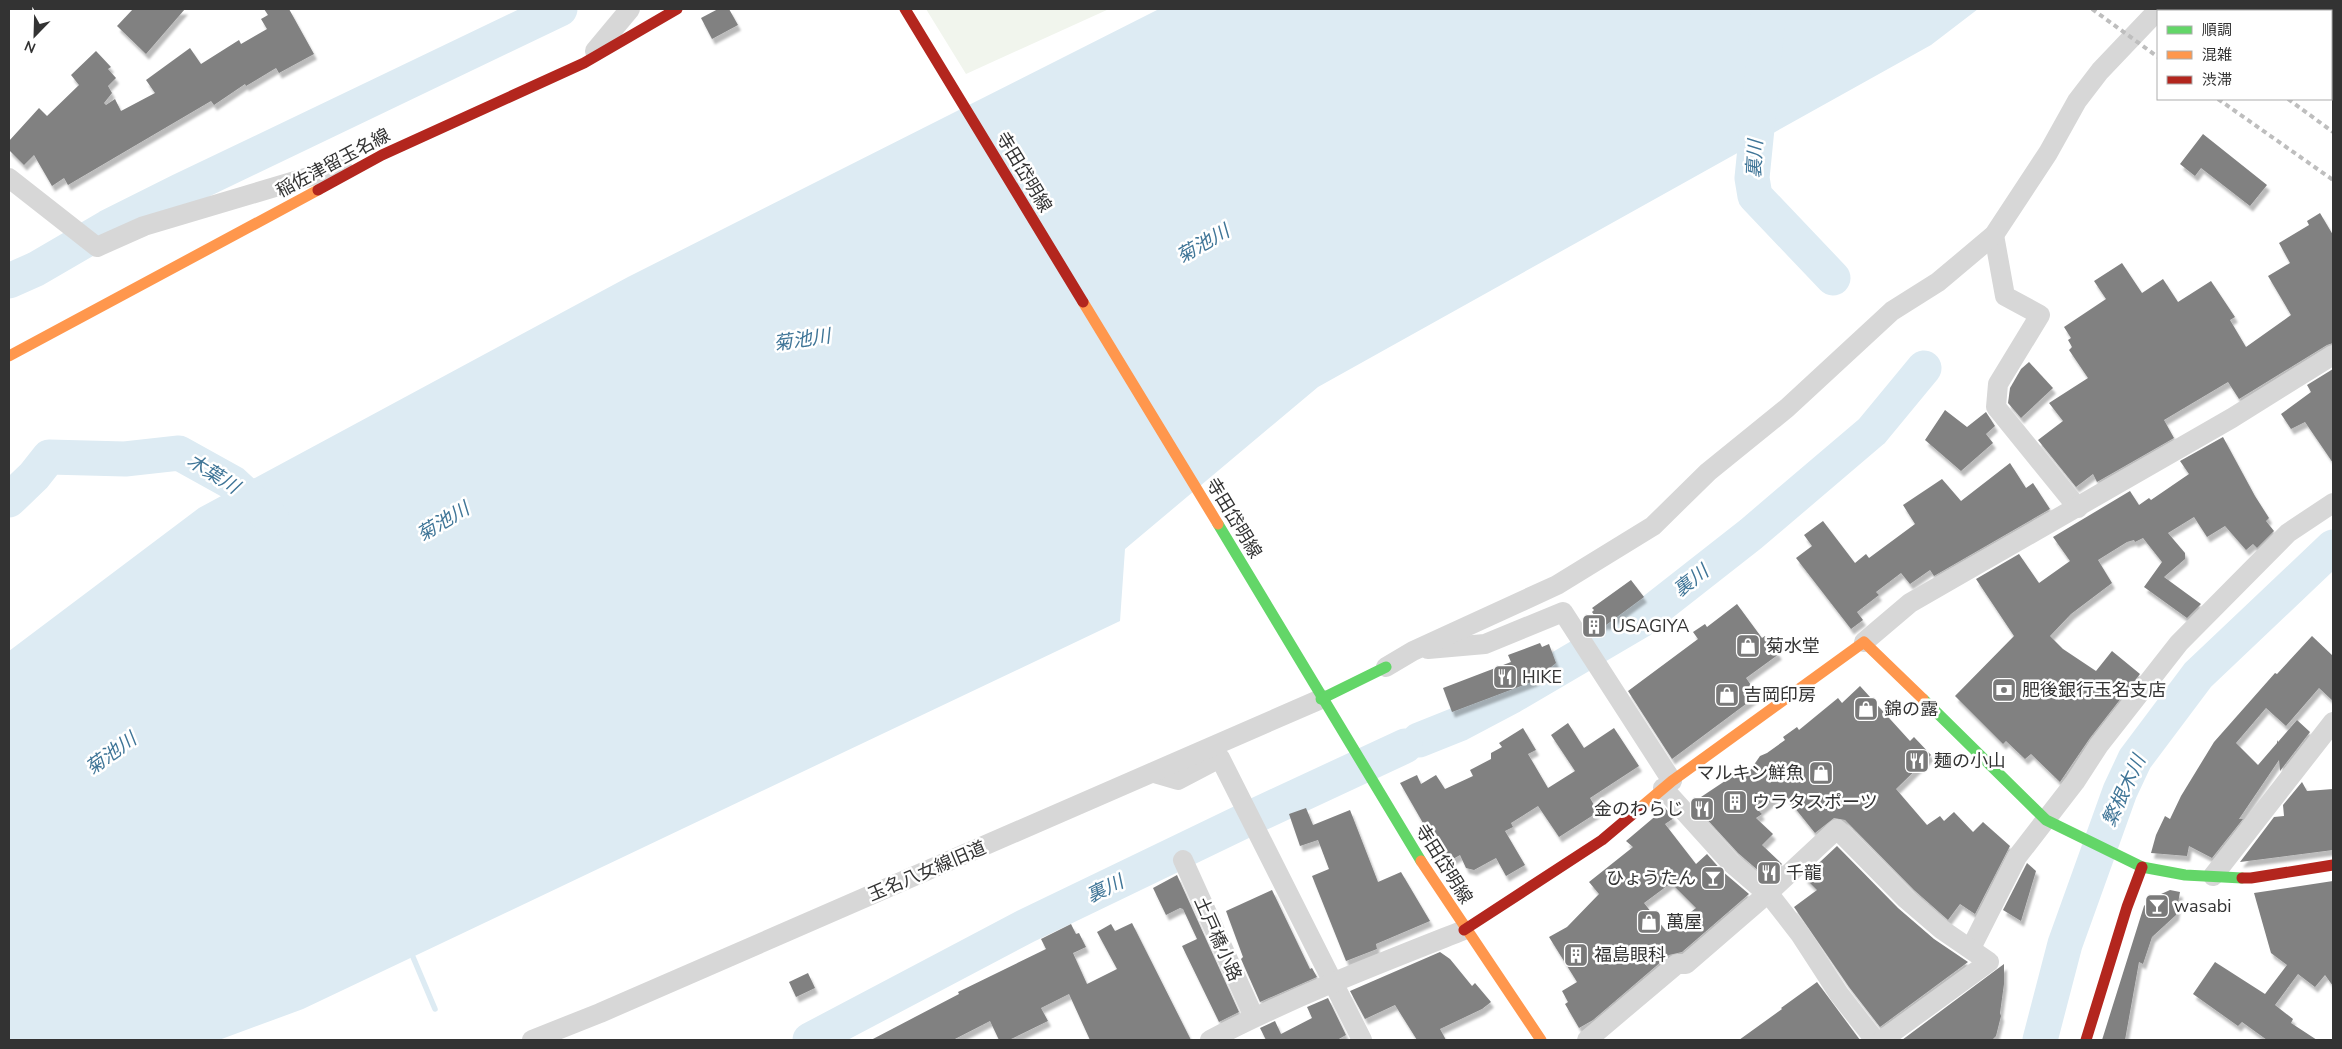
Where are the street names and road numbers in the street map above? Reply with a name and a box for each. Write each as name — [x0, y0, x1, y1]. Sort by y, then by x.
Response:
street label: 稲佐津留玉名線 — [272, 123, 394, 203]
street label: 寺田岱明線 — [991, 127, 1057, 217]
street label: 寺田岱明線 — [1201, 473, 1267, 563]
street label: 寺田岱明線 — [1410, 819, 1478, 909]
street label: 玉名八女線旧道 — [864, 835, 990, 907]
street label: 土戸橋小路 — [1189, 893, 1247, 985]

